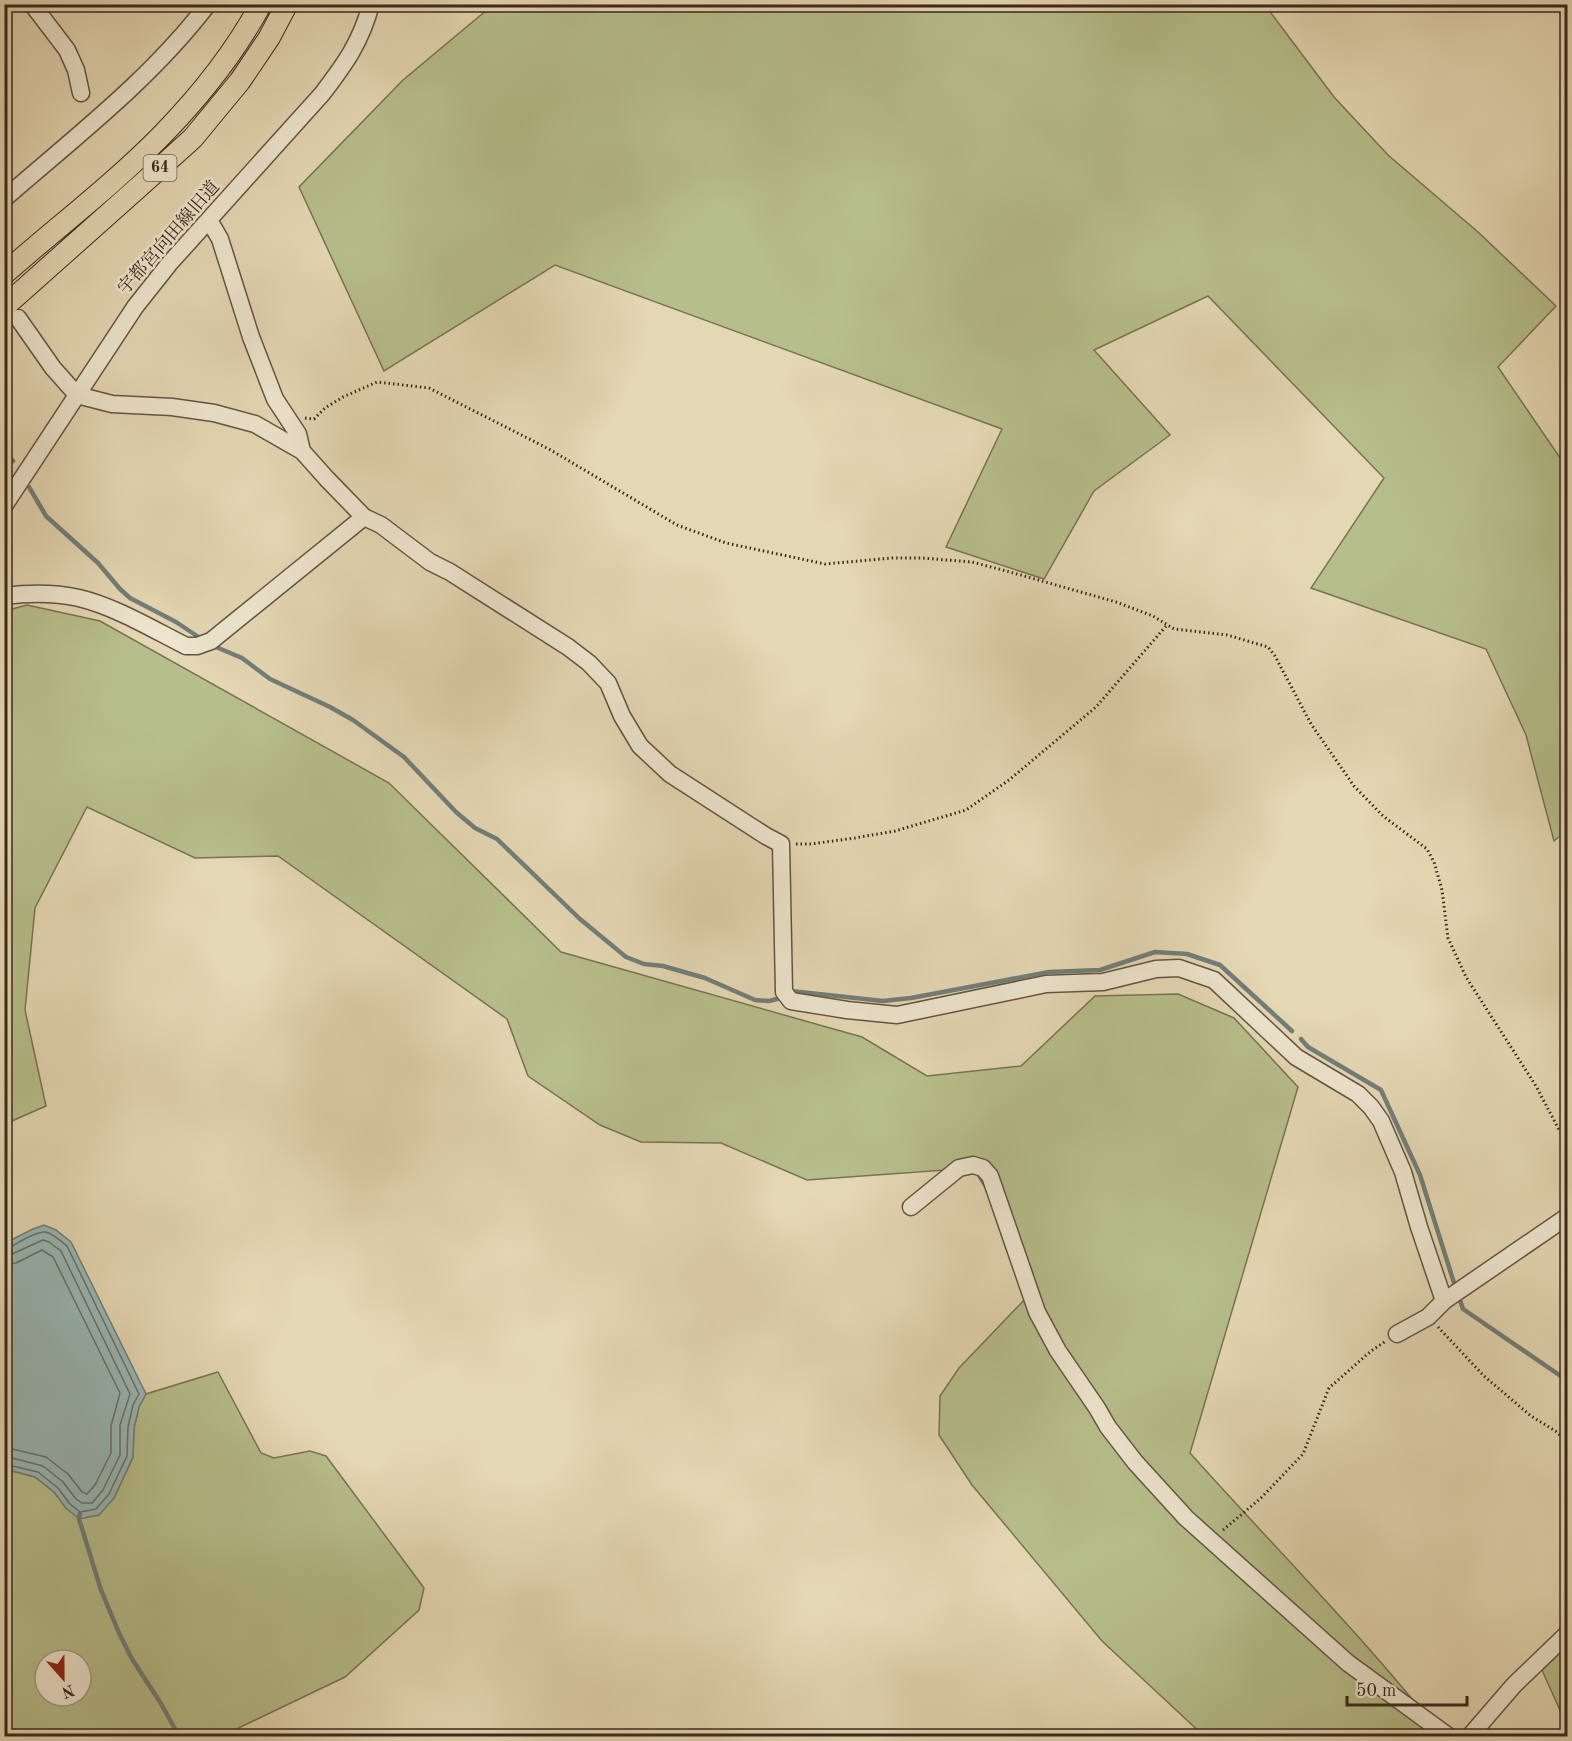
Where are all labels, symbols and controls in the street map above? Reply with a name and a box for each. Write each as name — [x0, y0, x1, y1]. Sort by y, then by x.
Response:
road number: 64 — [144, 155, 176, 181]
street label: 宇都宮向田線旧道 — [113, 176, 223, 298]
north arrow — [33, 1648, 93, 1708]
scale bar — [1347, 1669, 1467, 1707]
text: N — [58, 1680, 76, 1700]
text: 50 m — [1356, 1682, 1396, 1700]

